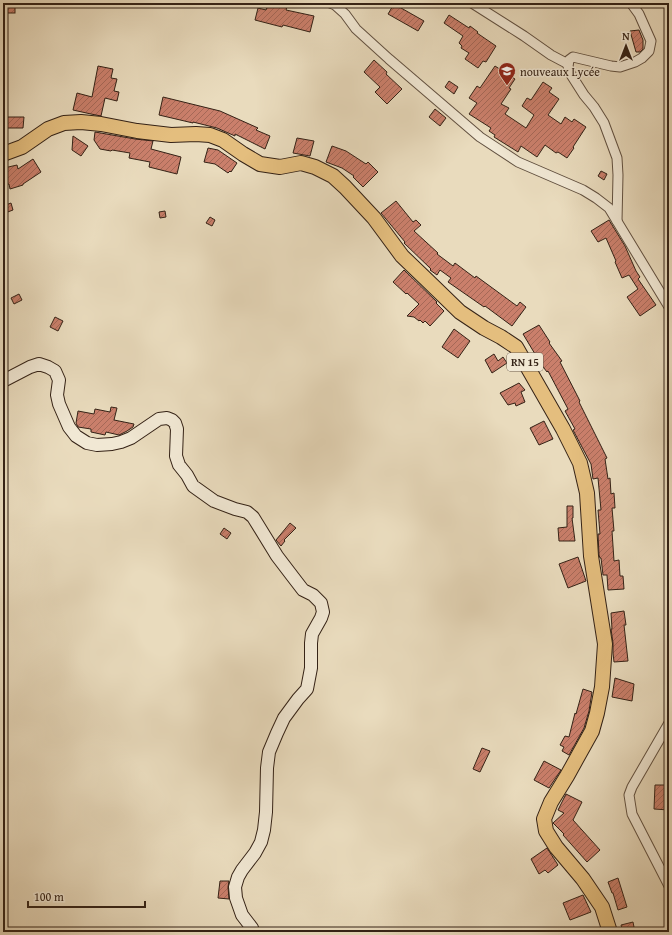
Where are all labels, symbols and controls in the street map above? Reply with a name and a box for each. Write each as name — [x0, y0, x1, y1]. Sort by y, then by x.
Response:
north arrow — [606, 26, 646, 66]
text: N — [622, 28, 630, 44]
school or university icon: nouveaux Lycée — [497, 61, 517, 86]
place label: nouveaux Lycée — [520, 63, 600, 80]
road number: RN 15 — [507, 353, 543, 371]
scale bar — [28, 883, 145, 909]
text: 100 m — [34, 888, 64, 905]

